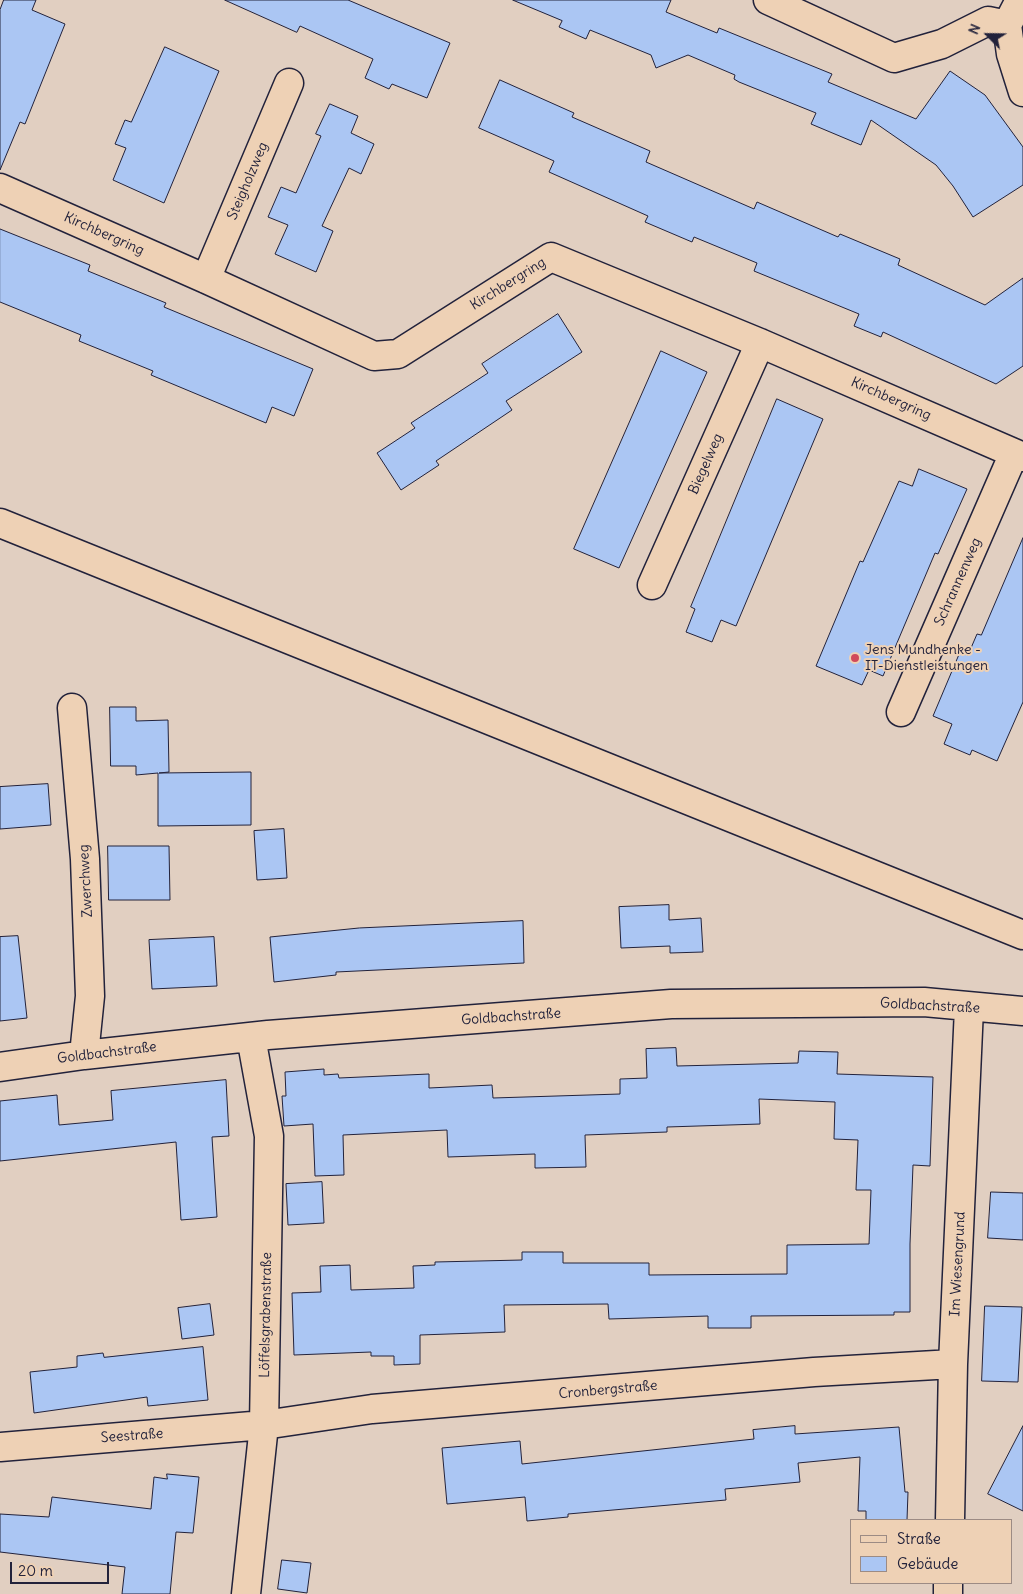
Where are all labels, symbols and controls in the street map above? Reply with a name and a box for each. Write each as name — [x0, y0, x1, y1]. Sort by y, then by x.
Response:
north arrow — [963, 10, 1013, 60]
text: N — [964, 21, 984, 37]
street label: Steigholzweg — [224, 140, 272, 222]
street label: Kirchbergring — [61, 209, 147, 259]
street label: Kirchbergring — [467, 254, 549, 314]
street label: Kirchbergring — [848, 374, 934, 424]
street label: Biegelweg — [685, 431, 727, 497]
street label: Schrannenweg — [931, 535, 985, 629]
place label: Jens Mundhenke - IT-Dienstleistungen — [865, 642, 988, 674]
marker: Jens Mundhenke - IT-Dienstleistungen — [849, 652, 861, 664]
street label: Zwerchweg — [76, 844, 96, 918]
street label: Goldbachstraße — [880, 995, 980, 1017]
street label: Goldbachstraße — [461, 1005, 561, 1029]
street label: Goldbachstraße — [56, 1039, 158, 1067]
street label: Im Wiesengrund — [947, 1211, 969, 1317]
street label: Löffelsgrabenstraße — [257, 1252, 275, 1378]
street label: Cronbergstraße — [558, 1377, 658, 1403]
street label: Seestraße — [100, 1425, 164, 1447]
legend — [850, 1519, 1013, 1584]
text: Straße — [897, 1529, 941, 1548]
scale bar — [12, 1552, 111, 1584]
text: Gebäude — [897, 1554, 958, 1573]
text: 20 m — [18, 1561, 53, 1580]

